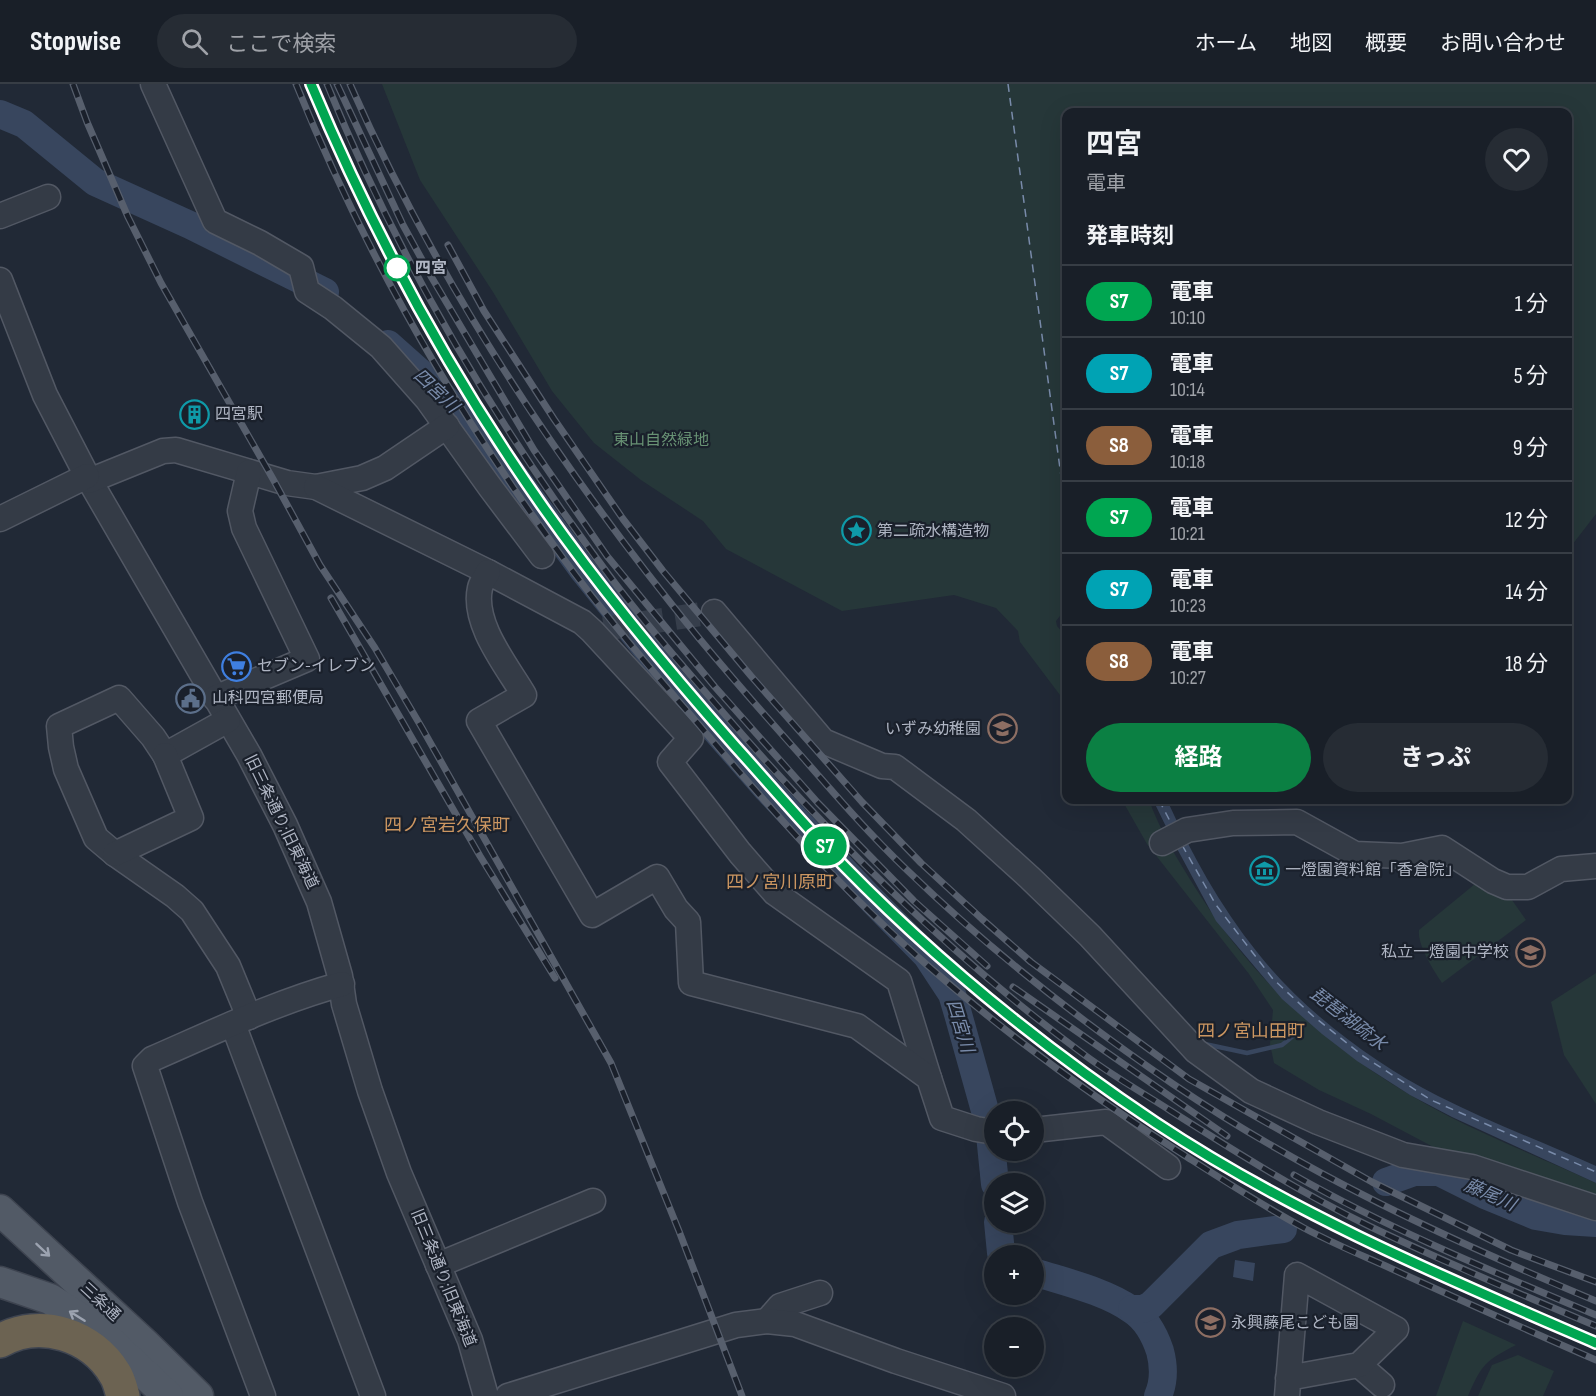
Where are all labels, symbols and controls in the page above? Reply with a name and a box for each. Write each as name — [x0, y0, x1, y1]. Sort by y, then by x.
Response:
search box — [157, 14, 577, 68]
text: Stopwise — [30, 25, 121, 58]
icon: search — [178, 25, 211, 58]
text: ここで検索 — [226, 31, 336, 58]
text: ホーム — [1195, 31, 1257, 56]
text: 地図 — [1290, 31, 1332, 56]
text: 概要 — [1365, 31, 1407, 56]
text: お問い合わせ — [1440, 31, 1566, 56]
text: 四宮 — [1086, 128, 1142, 161]
button: heart — [1485, 128, 1548, 191]
text: 電車 — [1086, 172, 1126, 196]
text: 発車時刻 — [1086, 223, 1174, 250]
marker: 四宮 — [384, 255, 410, 281]
place label: 四宮 — [415, 259, 447, 278]
text: 電車 — [1170, 279, 1214, 306]
text: S7 — [1110, 289, 1128, 314]
text: 1 分 — [1515, 291, 1548, 318]
text: 10:10 — [1170, 306, 1205, 330]
text: 電車 — [1170, 351, 1214, 378]
text: S7 — [1110, 361, 1128, 386]
text: 5 分 — [1514, 363, 1548, 390]
water label: 四宮川 — [409, 365, 464, 418]
text: 10:14 — [1170, 378, 1205, 402]
building icon: 四宮駅 — [178, 398, 210, 430]
place label: 四宮駅 — [215, 405, 263, 424]
text: 電車 — [1170, 423, 1214, 450]
park label: 東山自然緑地 — [613, 431, 709, 450]
text: S8 — [1109, 433, 1129, 458]
text: 9 分 — [1513, 435, 1548, 462]
text: 10:18 — [1170, 450, 1205, 474]
text: 電車 — [1170, 495, 1214, 522]
text: S7 — [1110, 505, 1128, 530]
text: 12 分 — [1505, 507, 1548, 534]
place icon: 第二疏水構造物 — [840, 515, 872, 547]
place label: 第二疏水構造物 — [877, 522, 989, 541]
text: 10:21 — [1170, 522, 1205, 546]
text: 電車 — [1170, 567, 1214, 594]
text: S7 — [1110, 577, 1128, 602]
text: 14 分 — [1506, 579, 1548, 606]
text: 10:23 — [1170, 594, 1206, 618]
text: 電車 — [1170, 639, 1214, 666]
text: S8 — [1109, 649, 1129, 674]
supermarket icon: セブン-イレブン — [220, 650, 252, 682]
text: 18 分 — [1505, 651, 1548, 678]
place label: セブン-イレブン — [257, 657, 375, 676]
text: 10:27 — [1170, 666, 1206, 690]
public building icon: 山科四宮郵便局 — [175, 682, 207, 714]
place label: 山科四宮郵便局 — [212, 689, 324, 708]
school or university icon: いずみ幼稚園 — [986, 713, 1018, 745]
place label: いずみ幼稚園 — [885, 720, 981, 739]
button: 経路 — [1086, 723, 1311, 792]
button: きっぷ — [1323, 723, 1548, 792]
street label: 旧三条通り;旧東海道 — [240, 752, 322, 892]
district label: 四ノ宮岩久保町 — [384, 815, 510, 836]
line badge: S7 — [798, 826, 852, 866]
text: S7 — [816, 834, 834, 859]
museum icon: 一燈園資料館「香倉院」 — [1248, 854, 1280, 886]
place label: 一燈園資料館「香倉院」 — [1285, 861, 1461, 880]
district label: 四ノ宮川原町 — [726, 872, 834, 893]
school or university icon: 私立一燈園中学校 — [1514, 936, 1546, 968]
place label: 私立一燈園中学校 — [1381, 943, 1509, 962]
water label: 琵琶湖疏水 — [1306, 983, 1392, 1056]
water label: 四宮川 — [942, 997, 979, 1057]
district label: 四ノ宮山田町 — [1197, 1021, 1305, 1042]
map controls — [984, 1101, 1044, 1377]
button: locate — [984, 1101, 1044, 1161]
button: layers — [984, 1173, 1044, 1233]
water label: 藤尾川 — [1461, 1174, 1521, 1216]
street label: 旧三条通り;旧東海道 — [407, 1206, 479, 1350]
one-way arrow — [35, 1243, 50, 1257]
button: + — [984, 1245, 1044, 1305]
street label: 三条通 — [76, 1279, 124, 1325]
school or university icon: 永興藤尾こども園 — [1194, 1307, 1226, 1339]
one-way arrow — [69, 1310, 86, 1322]
place label: 永興藤尾こども園 — [1231, 1314, 1359, 1333]
button: − — [984, 1317, 1044, 1377]

